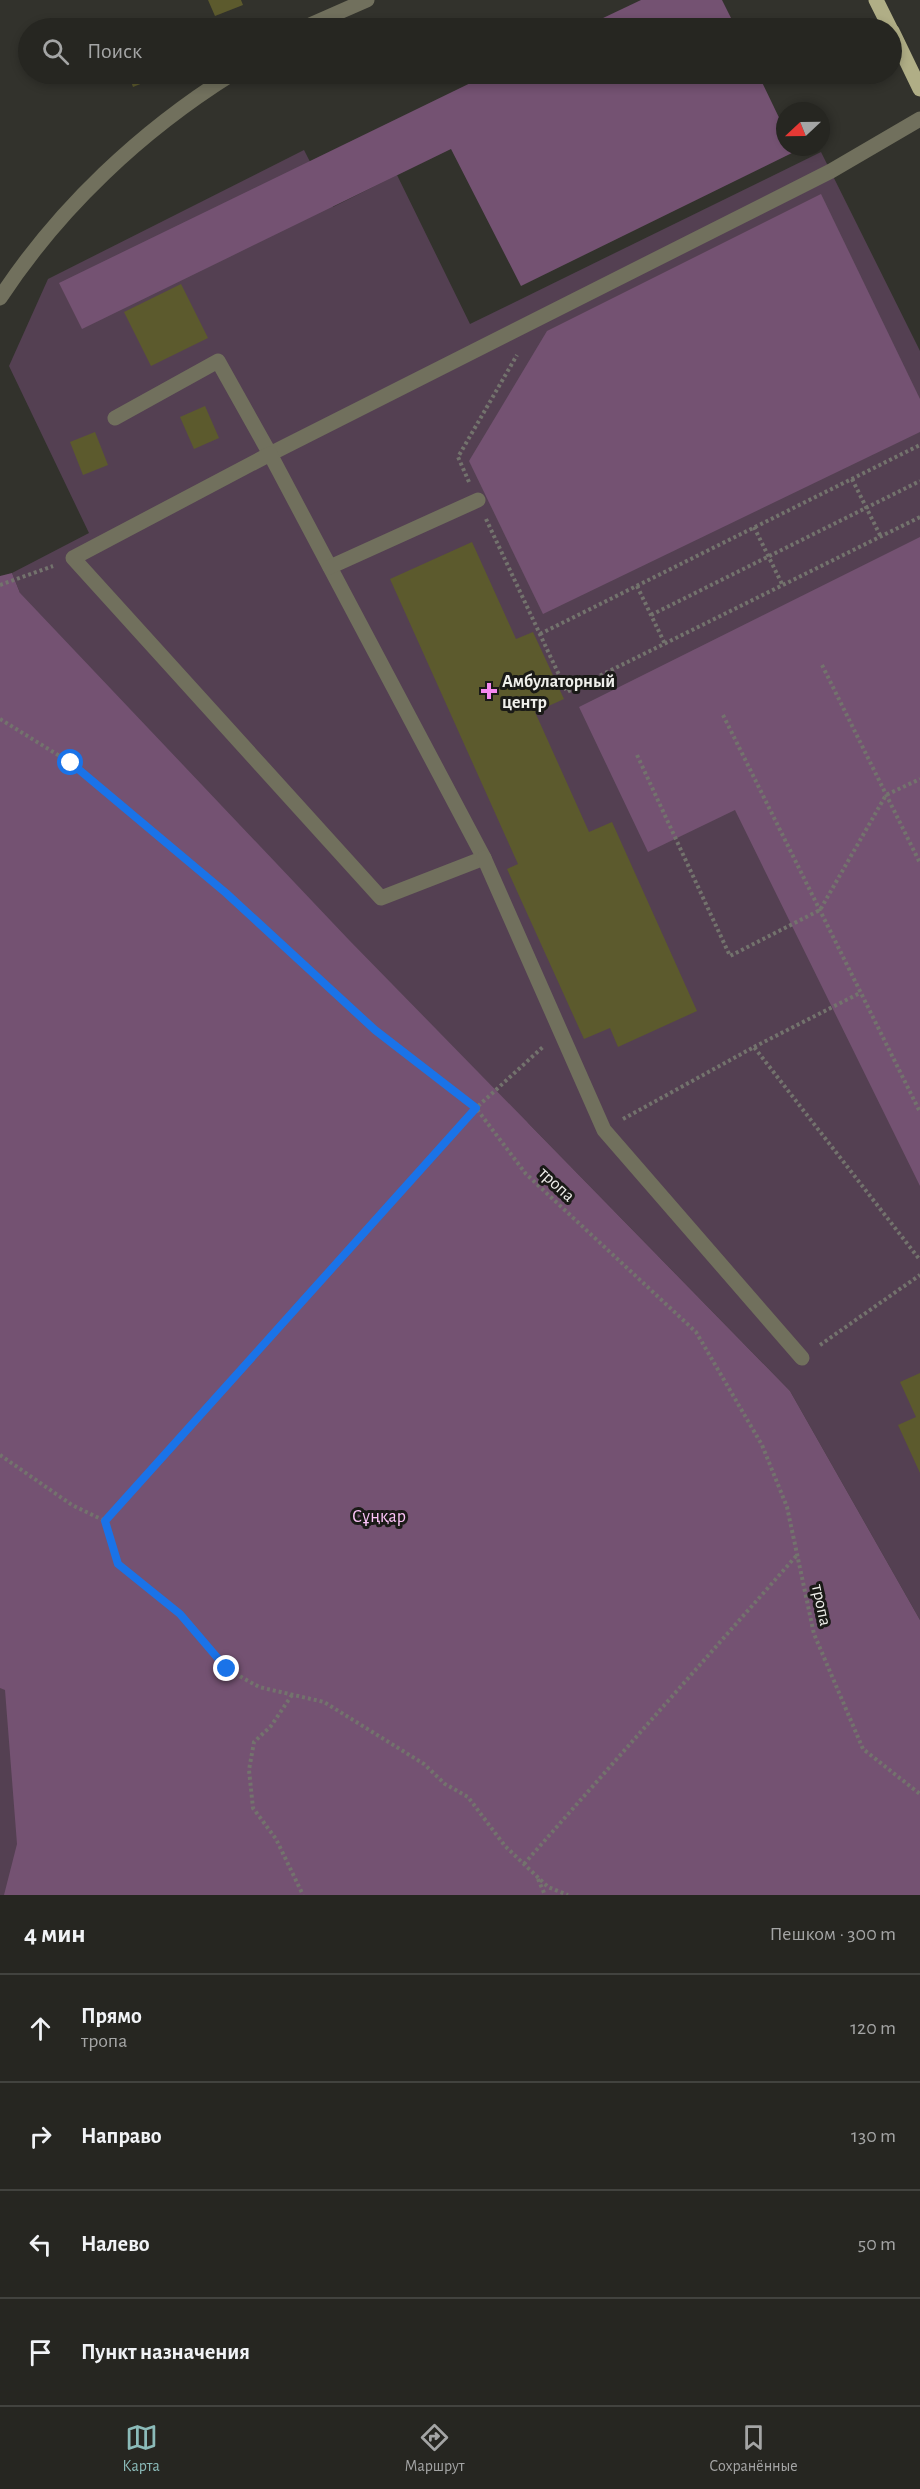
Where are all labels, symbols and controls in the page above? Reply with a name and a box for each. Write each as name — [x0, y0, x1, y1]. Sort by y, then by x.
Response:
search box — [18, 18, 902, 84]
icon: search — [39, 35, 72, 68]
text: Поиск — [87, 40, 142, 62]
north arrow — [776, 102, 830, 156]
place label: Амбулаторный центр — [502, 673, 615, 712]
marker: Амбулаторный центр — [480, 682, 498, 700]
route start — [57, 749, 83, 775]
street label: тропа — [534, 1163, 578, 1206]
park label: Сұңқар — [352, 1508, 406, 1526]
street label: тропа — [808, 1582, 834, 1628]
route end — [213, 1655, 239, 1681]
text: 4 мин — [24, 1921, 86, 1947]
text: Пешком · 300 m — [770, 1924, 896, 1944]
text: Прямо — [81, 2005, 142, 2027]
icon: ahead — [24, 2012, 57, 2045]
text: 120 m — [850, 2018, 896, 2038]
text: тропа — [81, 2031, 127, 2051]
icon: right — [24, 2120, 57, 2153]
text: Направо — [81, 2125, 162, 2147]
text: 130 m — [851, 2126, 896, 2146]
icon: left — [24, 2228, 57, 2261]
text: Налево — [81, 2233, 150, 2255]
text: 50 m — [858, 2234, 896, 2254]
icon: arrive — [24, 2336, 57, 2369]
text: Пункт назначения — [81, 2341, 250, 2363]
tab: Карта — [122, 2421, 160, 2476]
tab: Маршрут — [404, 2421, 465, 2476]
tab: Сохранённые — [709, 2421, 798, 2476]

